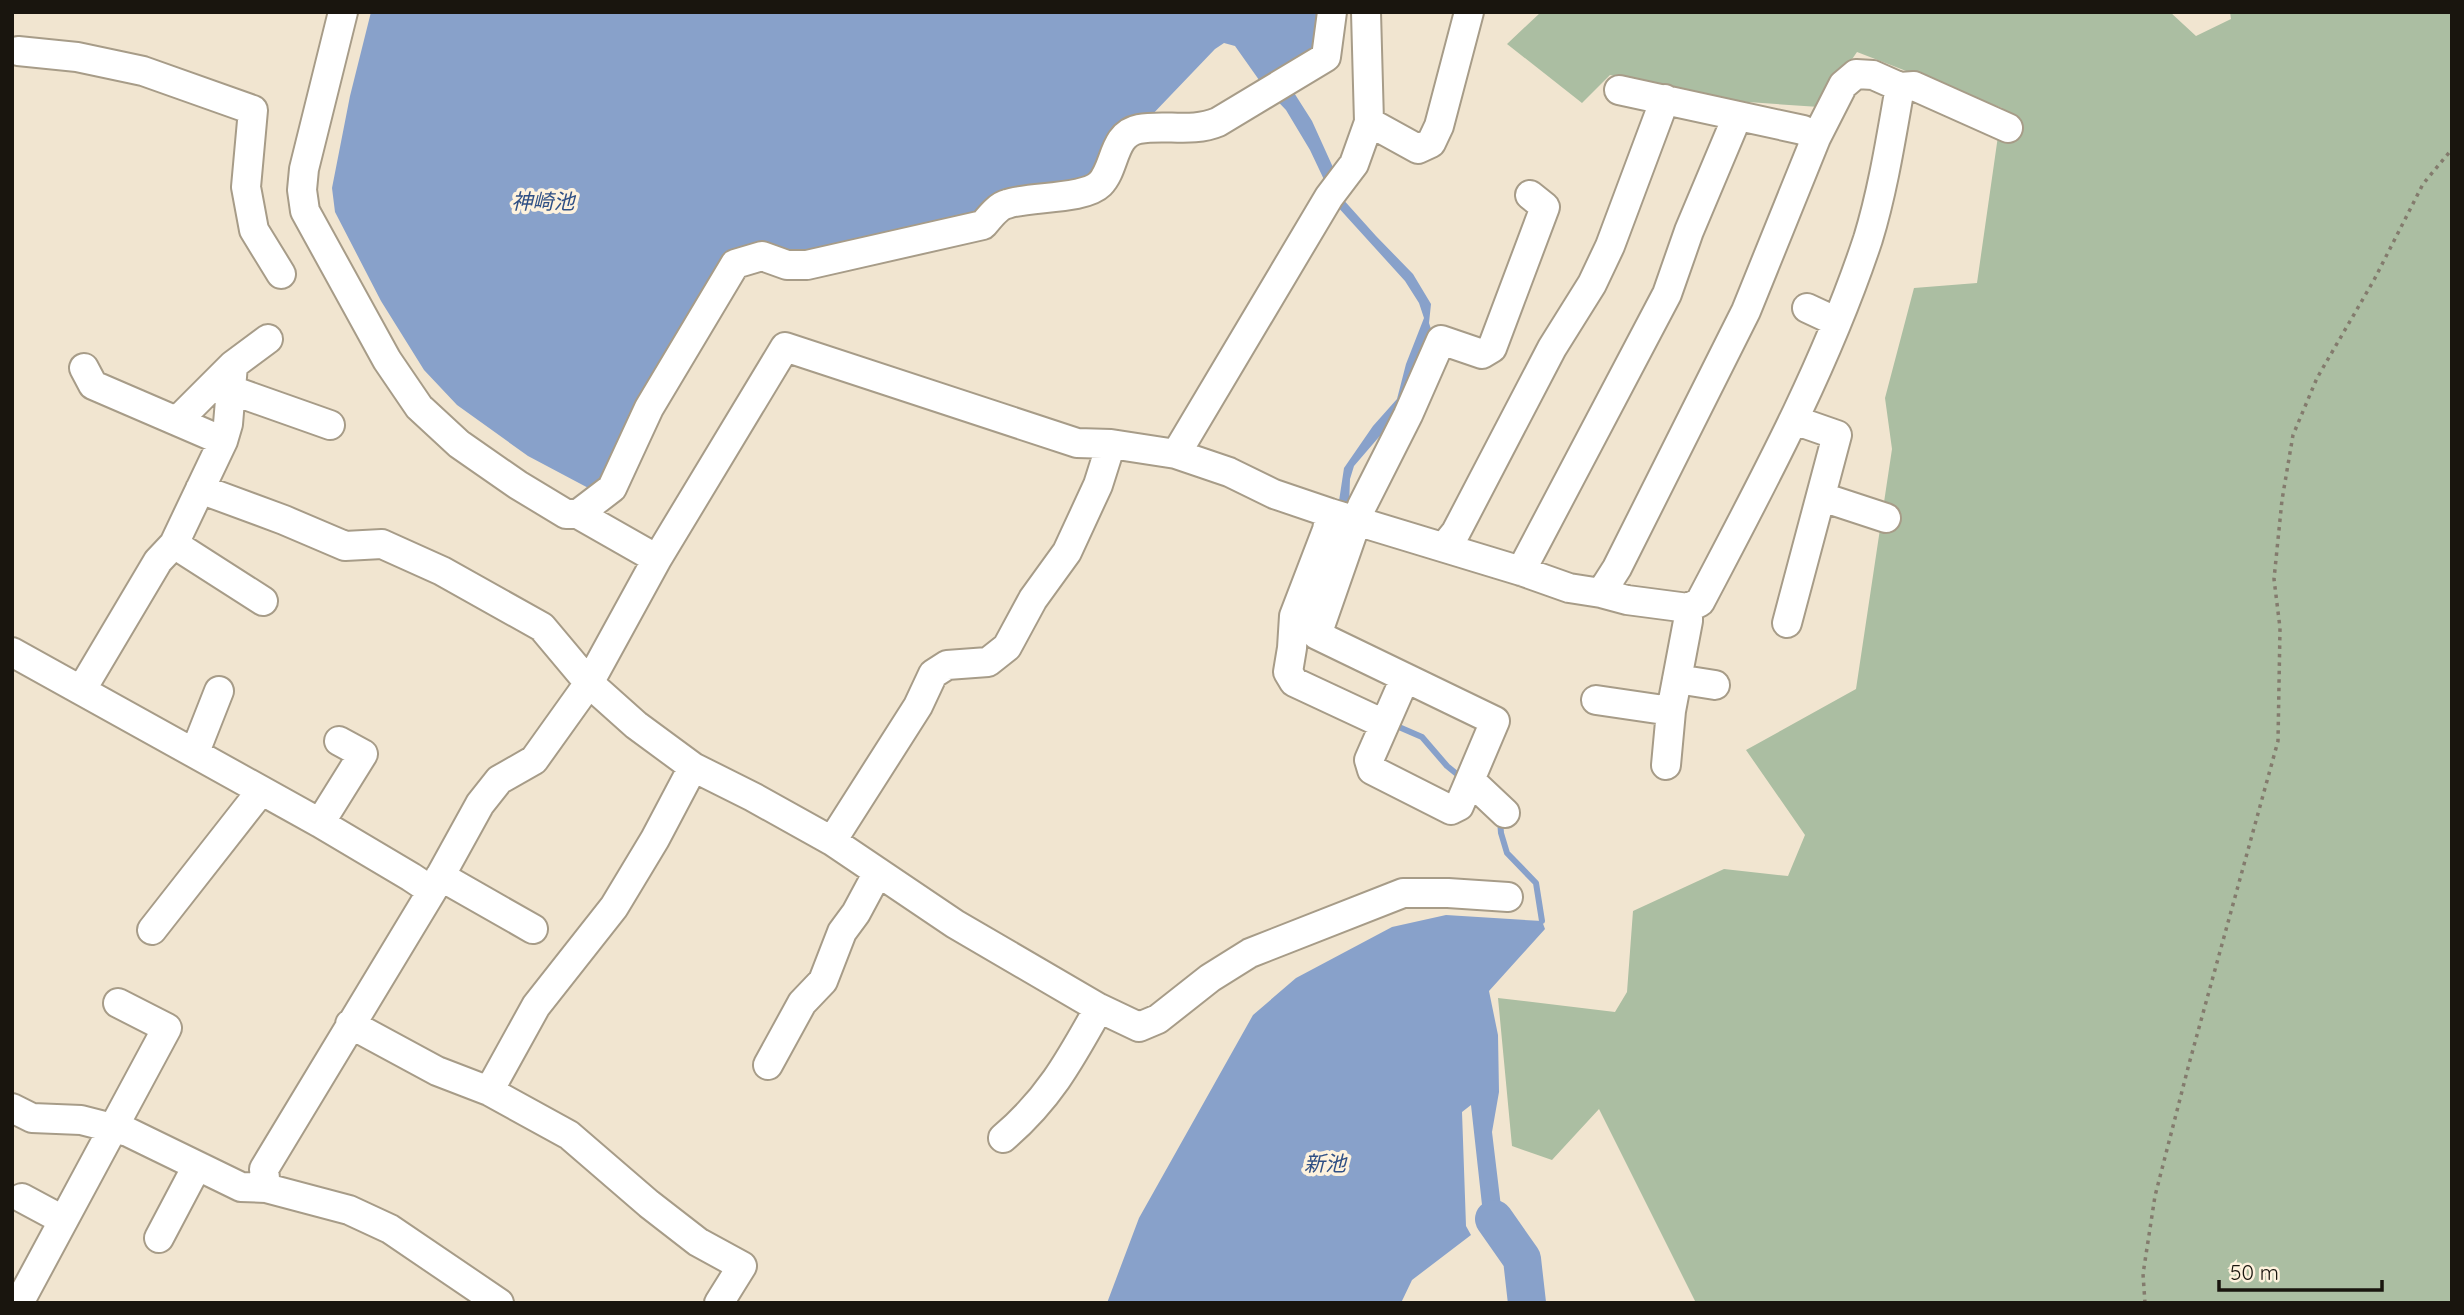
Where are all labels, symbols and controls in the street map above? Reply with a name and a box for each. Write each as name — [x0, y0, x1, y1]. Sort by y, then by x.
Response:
water label: 神崎池 — [512, 188, 576, 214]
water label: 新池 — [1304, 1150, 1348, 1176]
scale bar — [2219, 1248, 2382, 1292]
text: 50 m — [2230, 1259, 2279, 1285]

